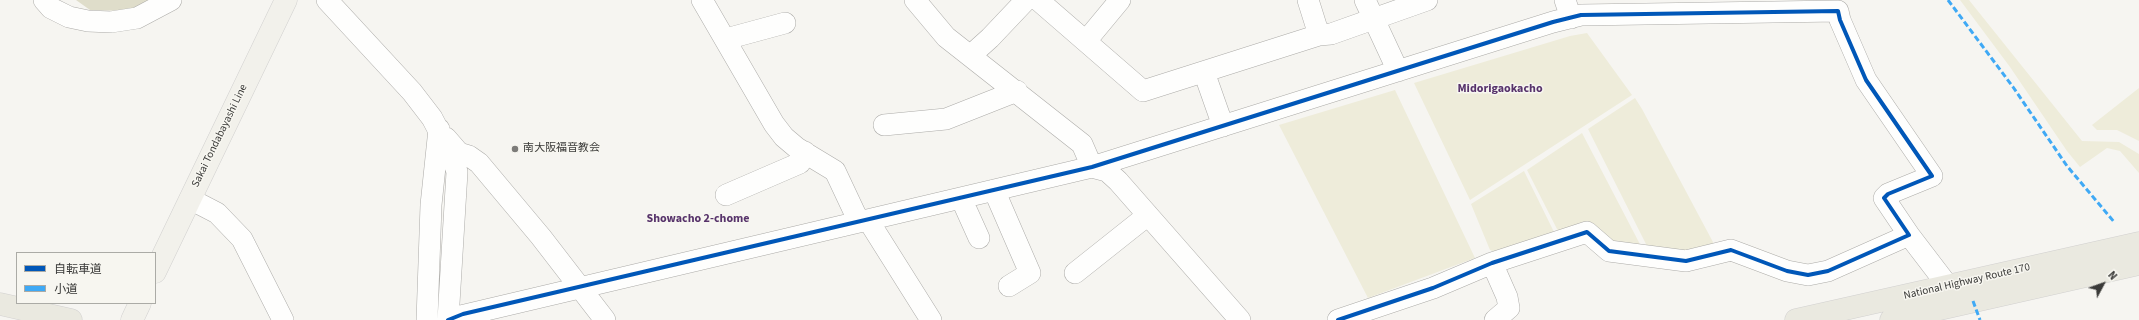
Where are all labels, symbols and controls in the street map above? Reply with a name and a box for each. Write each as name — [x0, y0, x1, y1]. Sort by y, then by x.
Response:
street label: Sakai Tondabayashi Line — [189, 82, 251, 190]
district label: Midorigaokacho — [1457, 82, 1543, 96]
place label: 南大阪福音教会 — [523, 142, 600, 156]
marker: 南大阪福音教会 — [510, 144, 520, 154]
district label: Showacho 2-chome — [646, 212, 750, 226]
legend — [16, 252, 156, 304]
text: 自転車道 — [54, 261, 102, 278]
street label: National Highway Route 170 — [1903, 261, 2031, 303]
north arrow — [2083, 264, 2123, 304]
text: N — [2104, 268, 2120, 283]
text: 小道 — [54, 281, 78, 298]

